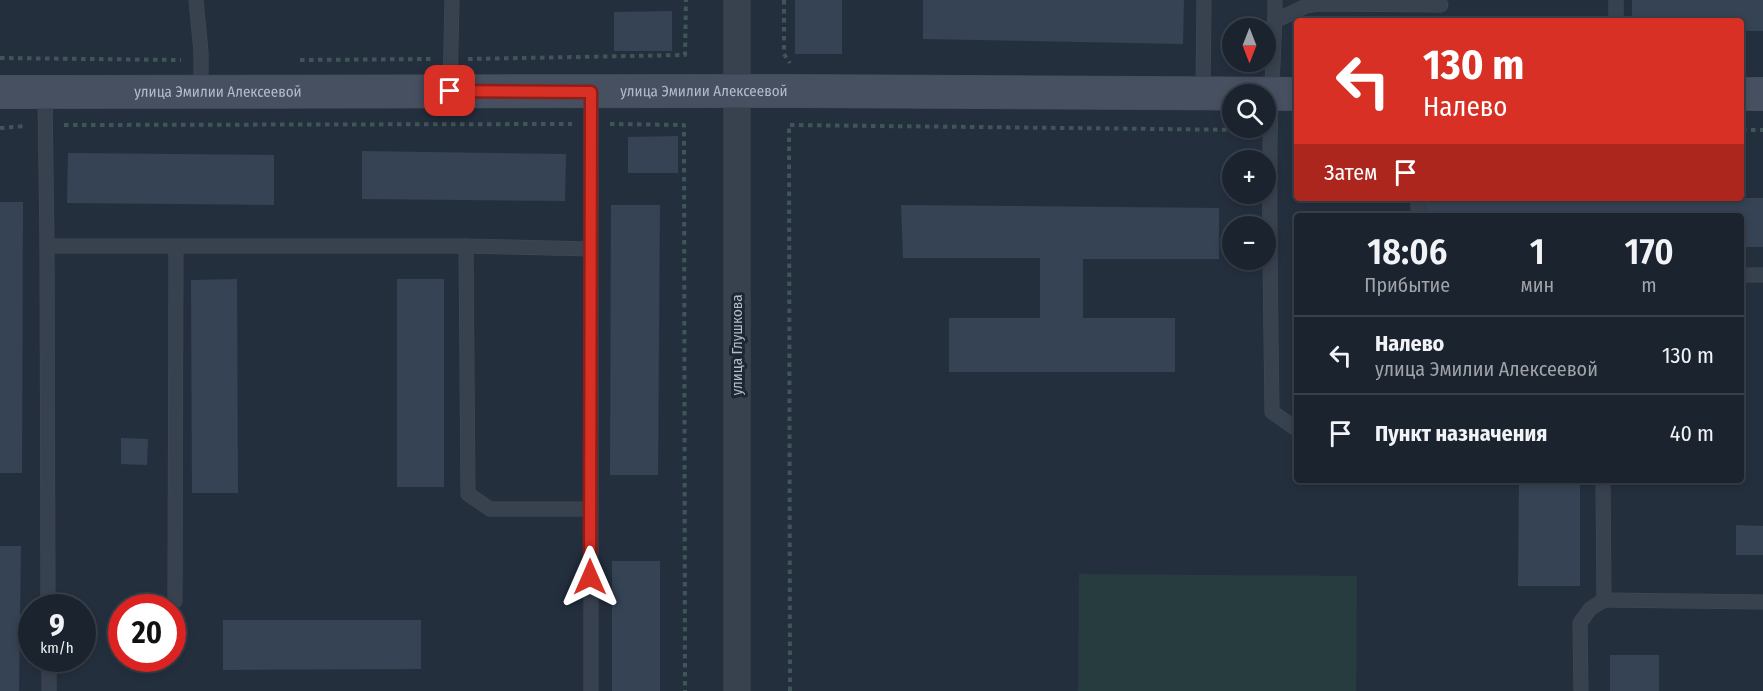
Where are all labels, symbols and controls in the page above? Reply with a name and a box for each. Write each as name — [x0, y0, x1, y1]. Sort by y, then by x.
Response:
north arrow — [1222, 18, 1276, 72]
map controls — [1222, 18, 1276, 270]
text: 130 m — [1423, 40, 1524, 90]
icon: left — [1324, 42, 1402, 120]
pin — [424, 65, 475, 116]
icon: arrive — [433, 74, 466, 107]
street label: улица Эмилии Алексеевой — [620, 82, 788, 100]
street label: улица Эмилии Алексеевой — [134, 83, 302, 101]
button: search — [1222, 84, 1276, 138]
text: Налево — [1423, 91, 1507, 123]
button: + — [1222, 150, 1276, 204]
icon: arrive — [1389, 156, 1422, 189]
text: Затем — [1324, 159, 1377, 186]
button: − — [1222, 216, 1276, 270]
text: 18:06 — [1367, 230, 1447, 274]
text: 1 — [1530, 230, 1545, 274]
text: 170 — [1624, 230, 1674, 274]
text: Прибытие — [1364, 273, 1450, 297]
text: мин — [1521, 273, 1554, 297]
text: m — [1641, 273, 1657, 297]
street label: улица Глушкова — [728, 294, 746, 396]
text: Налево — [1375, 330, 1444, 357]
icon: left — [1324, 339, 1357, 372]
text: 130 m — [1662, 342, 1714, 369]
text: улица Эмилии Алексеевой — [1375, 357, 1598, 381]
icon: arrive — [1324, 417, 1357, 450]
text: Пункт назначения — [1375, 420, 1547, 447]
text: 40 m — [1670, 420, 1714, 447]
position arrow — [558, 545, 622, 609]
speed limit sign: 20 — [108, 594, 186, 672]
text: 9 — [49, 608, 65, 644]
text: km/h — [40, 639, 74, 657]

